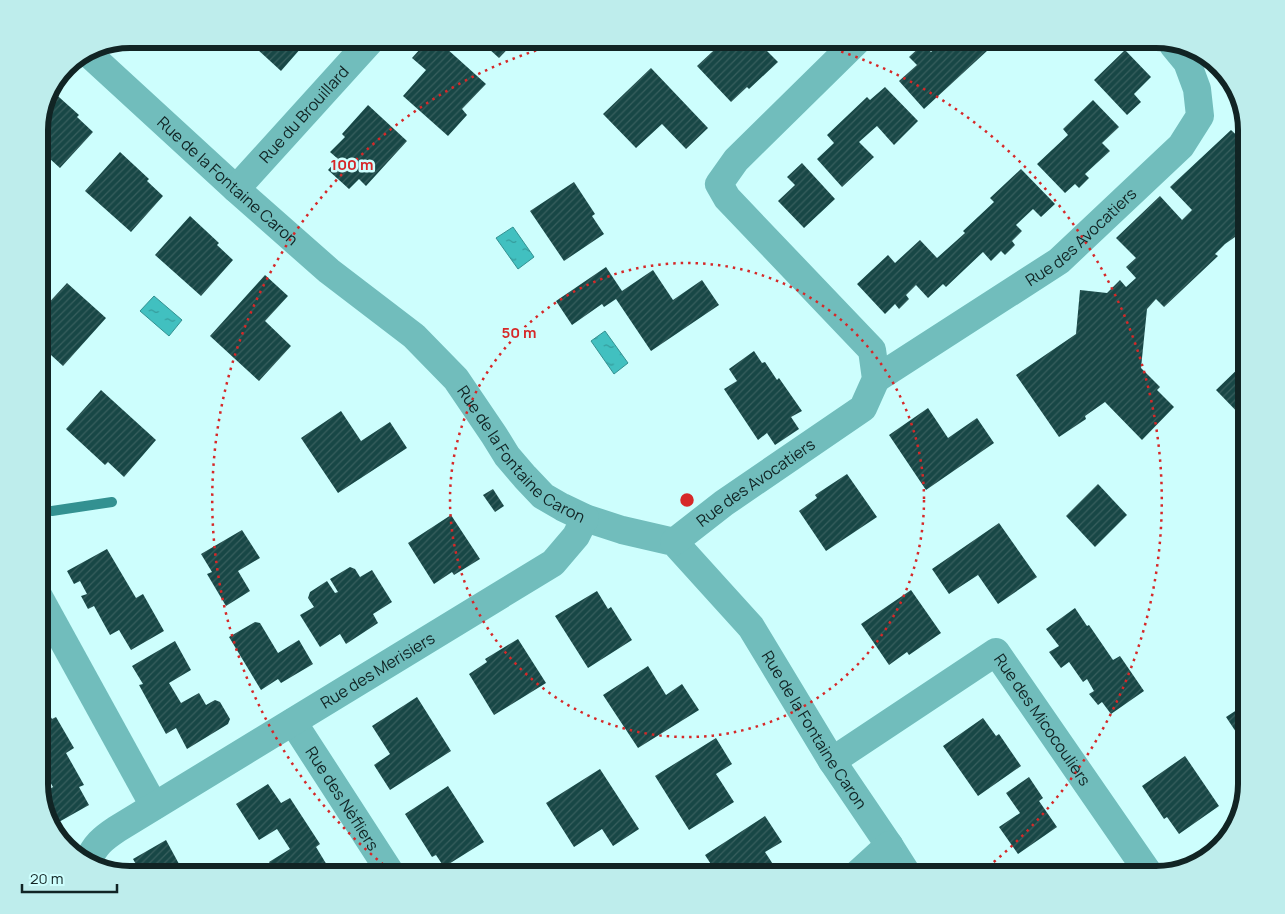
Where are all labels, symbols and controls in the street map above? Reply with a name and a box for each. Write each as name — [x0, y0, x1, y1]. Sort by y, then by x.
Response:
street label: Rue du Brouillard — [254, 61, 354, 168]
street label: Rue de la Fontaine Caron — [153, 111, 303, 250]
text: 100 m — [331, 154, 373, 175]
street label: Rue des Avocatiers — [1021, 183, 1141, 291]
text: 50 m — [501, 322, 537, 343]
street label: Rue de la Fontaine Caron — [452, 381, 589, 528]
street label: Rue des Avocatiers — [691, 433, 819, 532]
centre of rings — [678, 491, 696, 509]
street label: Rue des Merisiers — [316, 627, 439, 713]
street label: Rue de la Fontaine Caron — [757, 646, 872, 813]
street label: Rue des Micocouliers — [989, 649, 1096, 790]
street label: Rue des Nèfliers — [301, 742, 384, 855]
scale bar — [22, 862, 118, 894]
text: 20 m — [30, 868, 63, 889]

